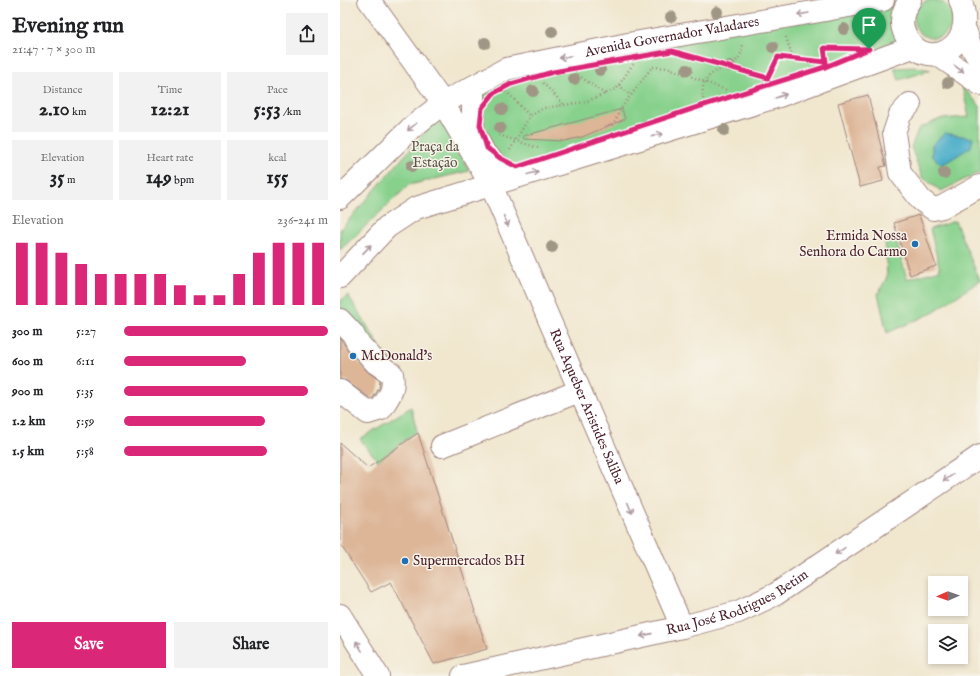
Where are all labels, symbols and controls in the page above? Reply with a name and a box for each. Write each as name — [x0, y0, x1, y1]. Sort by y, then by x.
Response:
pin — [852, 8, 886, 49]
one-way arrow — [797, 10, 810, 18]
text: Evening run — [12, 12, 124, 40]
button: share — [286, 13, 328, 55]
street label: Avenida Governador Valadares — [582, 13, 761, 62]
icon: arrive — [858, 14, 880, 36]
text: 21:47 · 7 × 300 m — [12, 41, 95, 58]
one-way arrow — [558, 54, 571, 62]
one-way arrow — [954, 65, 965, 73]
text: Distance — [43, 83, 83, 97]
text: Time — [158, 83, 182, 97]
text: Pace — [267, 83, 288, 97]
one-way arrow — [775, 91, 787, 99]
text: 2.10 — [39, 97, 70, 122]
text: 12:21 — [151, 97, 189, 122]
text: 5:53 — [253, 97, 281, 122]
text: km — [70, 105, 86, 119]
text: /km — [281, 105, 301, 119]
one-way arrow — [407, 123, 417, 132]
one-way arrow — [651, 130, 663, 138]
park label: Praça da Estação — [411, 138, 460, 172]
text: Elevation — [41, 151, 84, 165]
text: Heart rate — [147, 151, 193, 165]
text: kcal — [268, 151, 287, 165]
text: 35 — [50, 165, 65, 190]
text: 149 — [146, 165, 172, 190]
text: 155 — [266, 165, 288, 190]
one-way arrow — [526, 168, 539, 176]
text: m — [65, 173, 75, 187]
text: bpm — [172, 173, 194, 187]
text: Elevation — [12, 212, 64, 229]
text: 236–241 m — [277, 212, 328, 229]
one-way arrow — [503, 215, 510, 227]
place label: Ermida Nossa Senhora do Carmo — [799, 227, 908, 261]
marker: Ermida Nossa Senhora do Carmo — [910, 239, 920, 249]
one-way arrow — [362, 244, 371, 254]
text: 300 m — [12, 323, 43, 340]
text: 5:27 — [76, 323, 96, 340]
street label: Rua Aqueber Aristides Saliba — [545, 326, 628, 488]
place label: McDonald's — [361, 347, 432, 365]
marker: McDonald's — [348, 351, 358, 361]
text: 600 m — [12, 353, 43, 370]
text: 6:11 — [76, 353, 95, 370]
text: 900 m — [12, 383, 43, 400]
text: 5:35 — [76, 383, 94, 400]
text: 1.2 km — [12, 413, 46, 430]
text: 5:59 — [76, 413, 95, 430]
text: 1.5 km — [12, 443, 44, 460]
text: 5:58 — [76, 443, 94, 460]
one-way arrow — [942, 474, 953, 482]
one-way arrow — [626, 501, 634, 513]
one-way arrow — [834, 547, 846, 555]
place label: Supermercados BH — [413, 552, 525, 570]
marker: Supermercados BH — [400, 556, 410, 566]
street label: Rua José Rodrigues Betim — [664, 566, 812, 639]
north arrow — [928, 576, 968, 616]
map controls — [928, 576, 968, 664]
button: Save — [12, 622, 166, 668]
button: Share — [174, 622, 328, 668]
button: layers — [928, 624, 968, 664]
one-way arrow — [640, 632, 653, 639]
one-way arrow — [355, 641, 363, 652]

